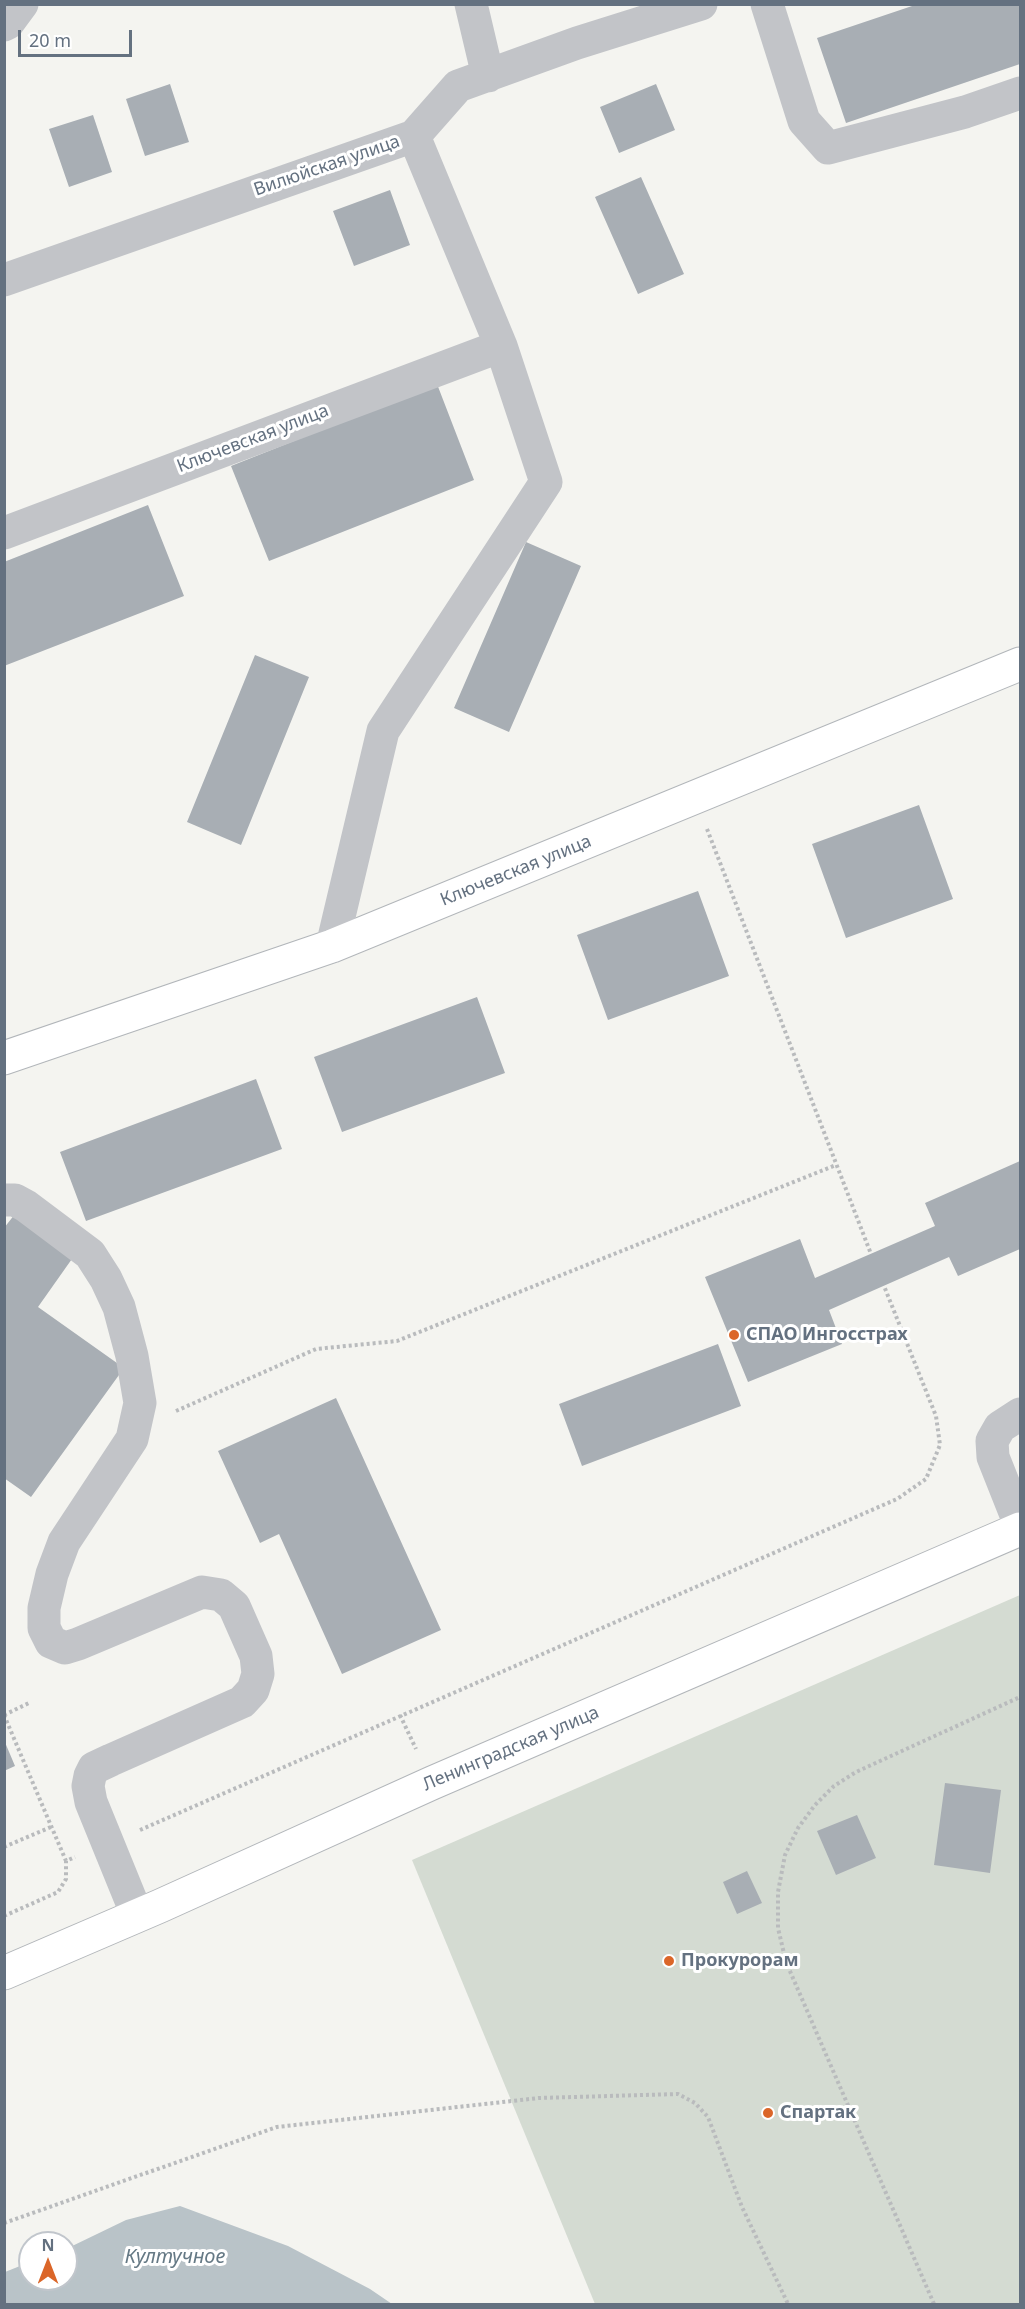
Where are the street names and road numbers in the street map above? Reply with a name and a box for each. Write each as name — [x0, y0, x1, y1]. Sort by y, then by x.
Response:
street label: Вилюйская улица — [251, 131, 403, 201]
street label: Ключевская улица — [174, 400, 332, 478]
street label: Ключевская улица — [437, 831, 595, 911]
street label: Ленинградская улица — [419, 1702, 603, 1796]

